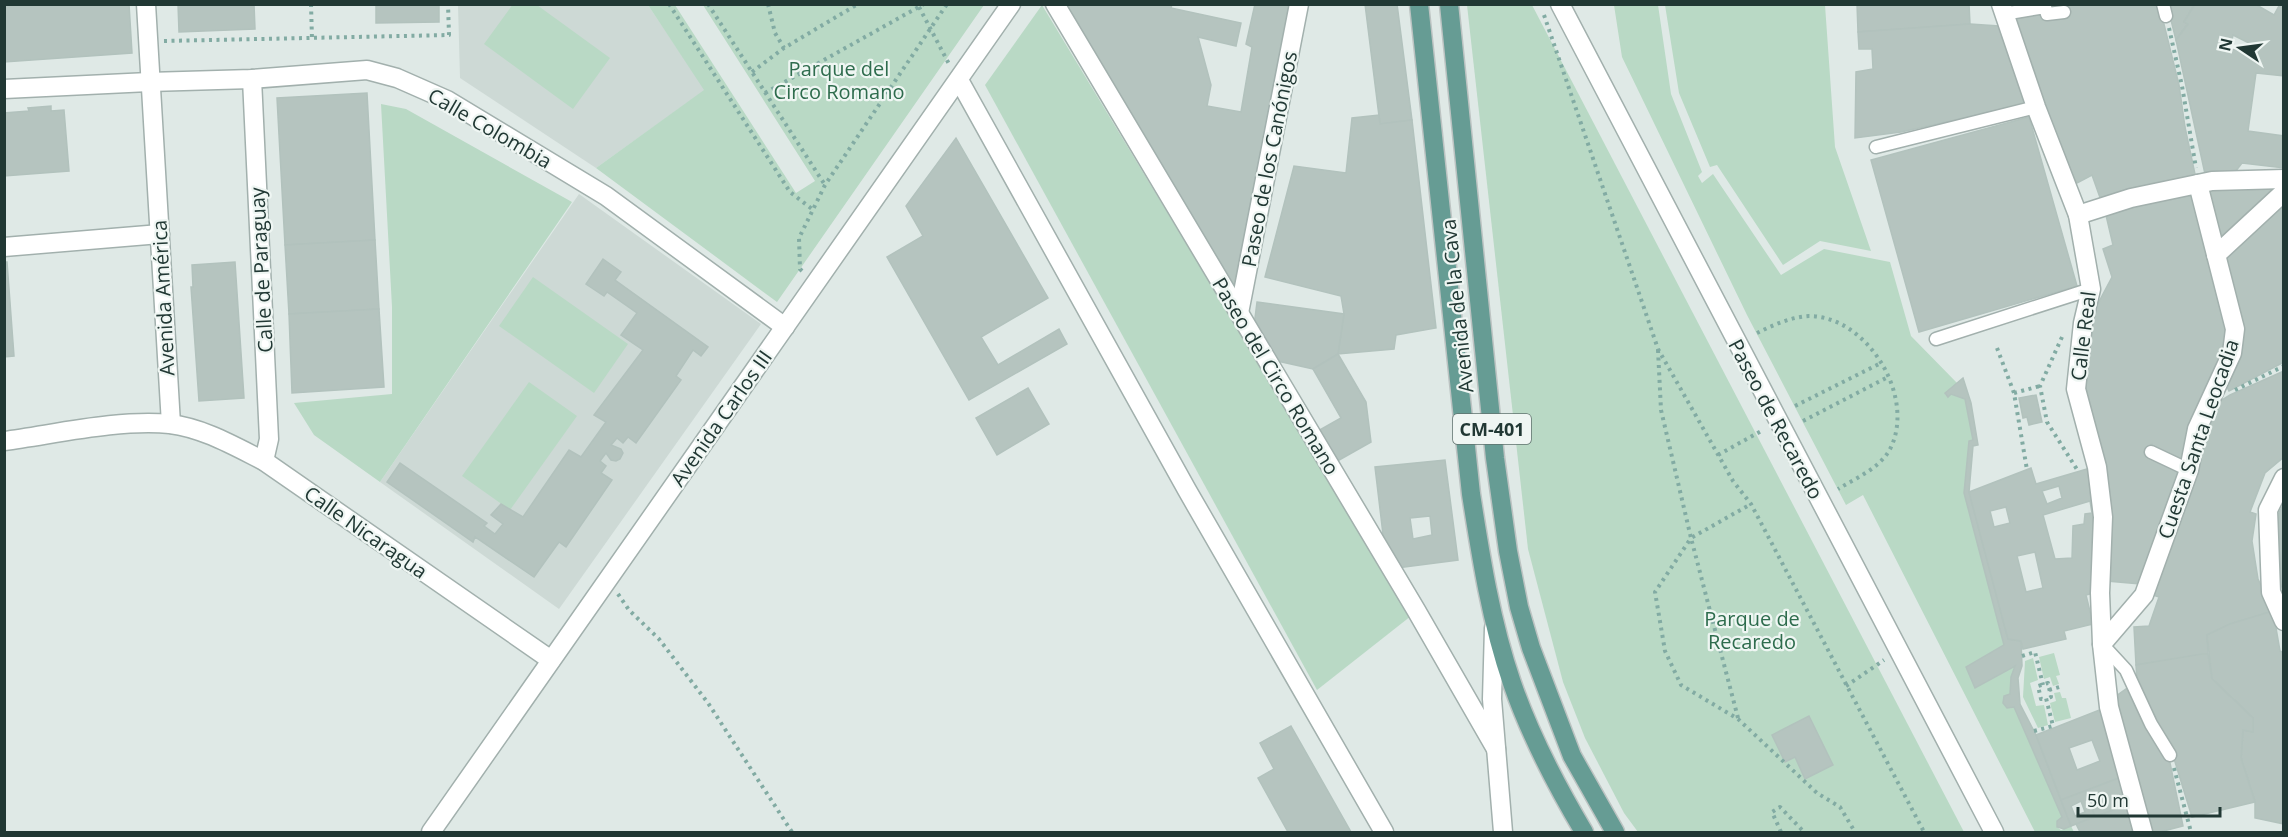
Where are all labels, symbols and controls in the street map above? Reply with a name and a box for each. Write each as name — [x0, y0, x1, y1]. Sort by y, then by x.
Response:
north arrow — [2210, 18, 2270, 78]
text: N — [2213, 36, 2238, 53]
street label: Paseo de los Canónigos — [1235, 49, 1303, 269]
park label: Parque del Circo Romano — [774, 55, 904, 105]
street label: Calle Colombia — [423, 82, 557, 174]
street label: Calle de Paraguay — [243, 186, 279, 353]
street label: Avenida de la Cava — [1434, 218, 1480, 394]
street label: Avenida América — [145, 219, 181, 377]
street label: Paseo del Circo Romano — [1206, 272, 1346, 480]
street label: Calle Real — [2064, 290, 2102, 382]
street label: Paseo de Recaredo — [1722, 334, 1830, 504]
street label: Cuesta Santa Leocadia — [2151, 335, 2245, 543]
street label: Avenida Carlos III — [664, 345, 778, 491]
road number: CM-401 — [1453, 414, 1531, 444]
street label: Calle Nicaragua — [299, 479, 433, 585]
park label: Parque de Recaredo — [1704, 605, 1800, 655]
scale bar — [2078, 780, 2220, 818]
text: 50 m — [2087, 788, 2129, 812]

